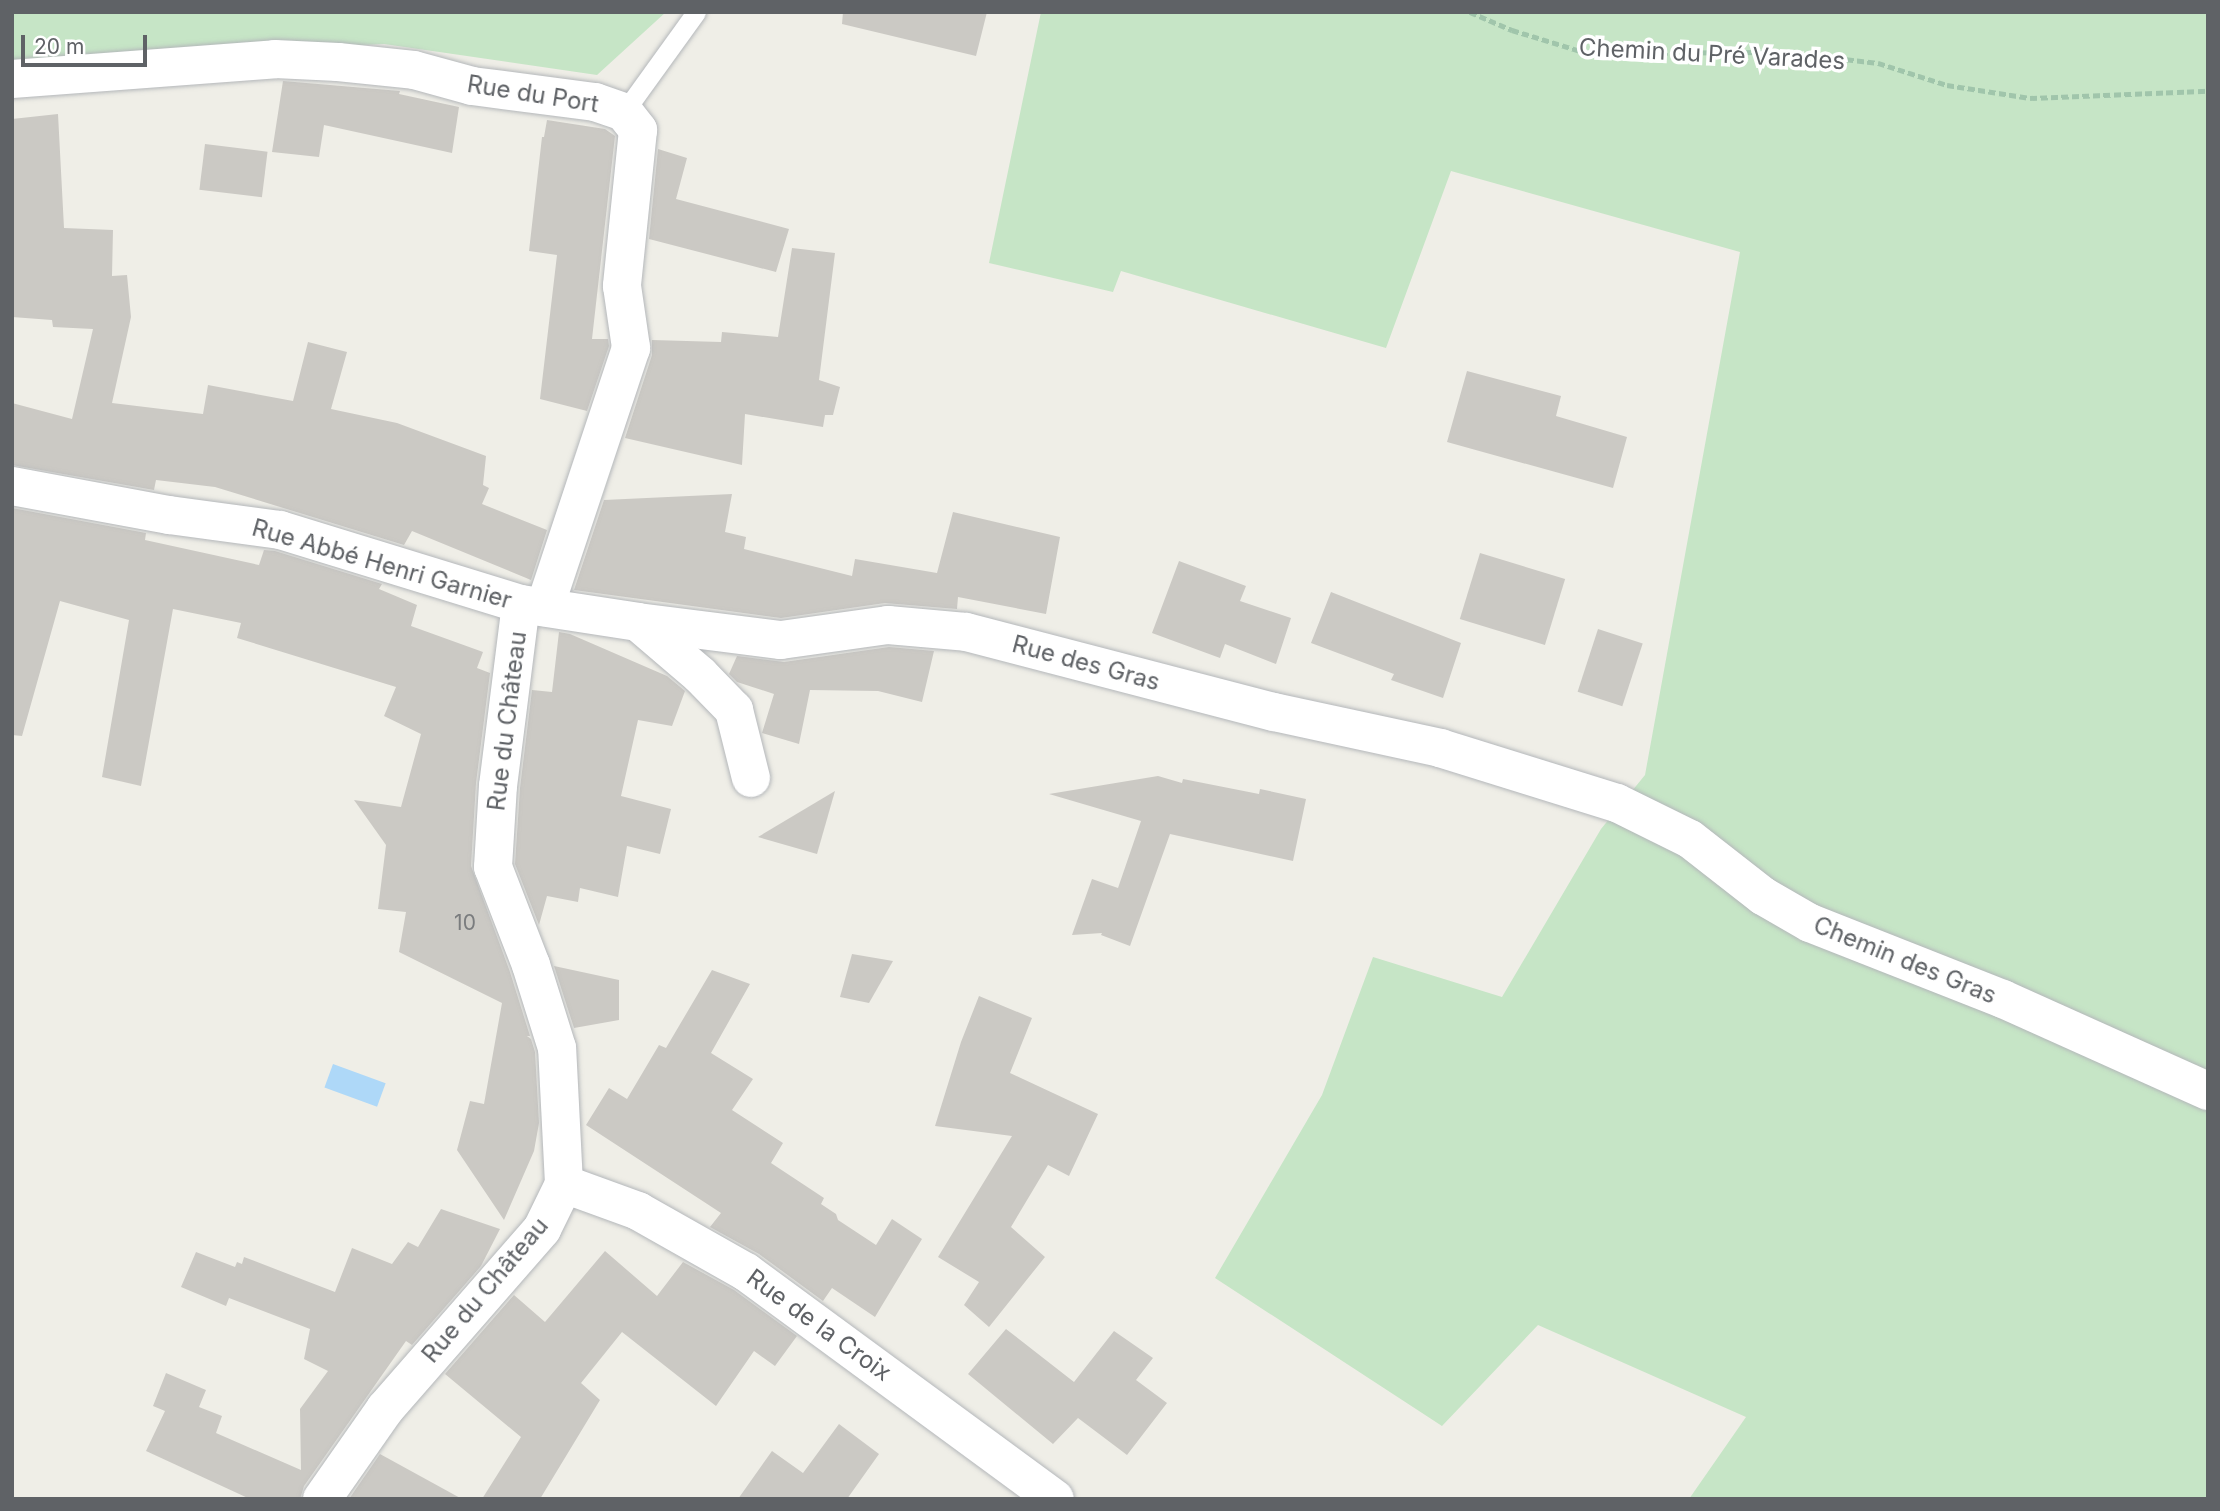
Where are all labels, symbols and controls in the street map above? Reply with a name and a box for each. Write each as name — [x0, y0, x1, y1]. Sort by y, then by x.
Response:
scale bar — [24, 21, 150, 65]
street label: Chemin du Pré Varades — [1578, 33, 1846, 75]
text: 20 m — [34, 34, 84, 59]
street label: Rue du Port — [465, 69, 601, 119]
street label: Rue Abbé Henri Garnier — [249, 513, 515, 615]
street label: Rue des Gras — [1009, 629, 1163, 697]
street label: Rue du Château — [482, 630, 532, 812]
house number: 10 — [454, 910, 476, 936]
street label: Chemin des Gras — [1809, 910, 2001, 1010]
street label: Rue du Château — [416, 1212, 554, 1368]
street label: Rue de la Croix — [741, 1263, 897, 1387]

